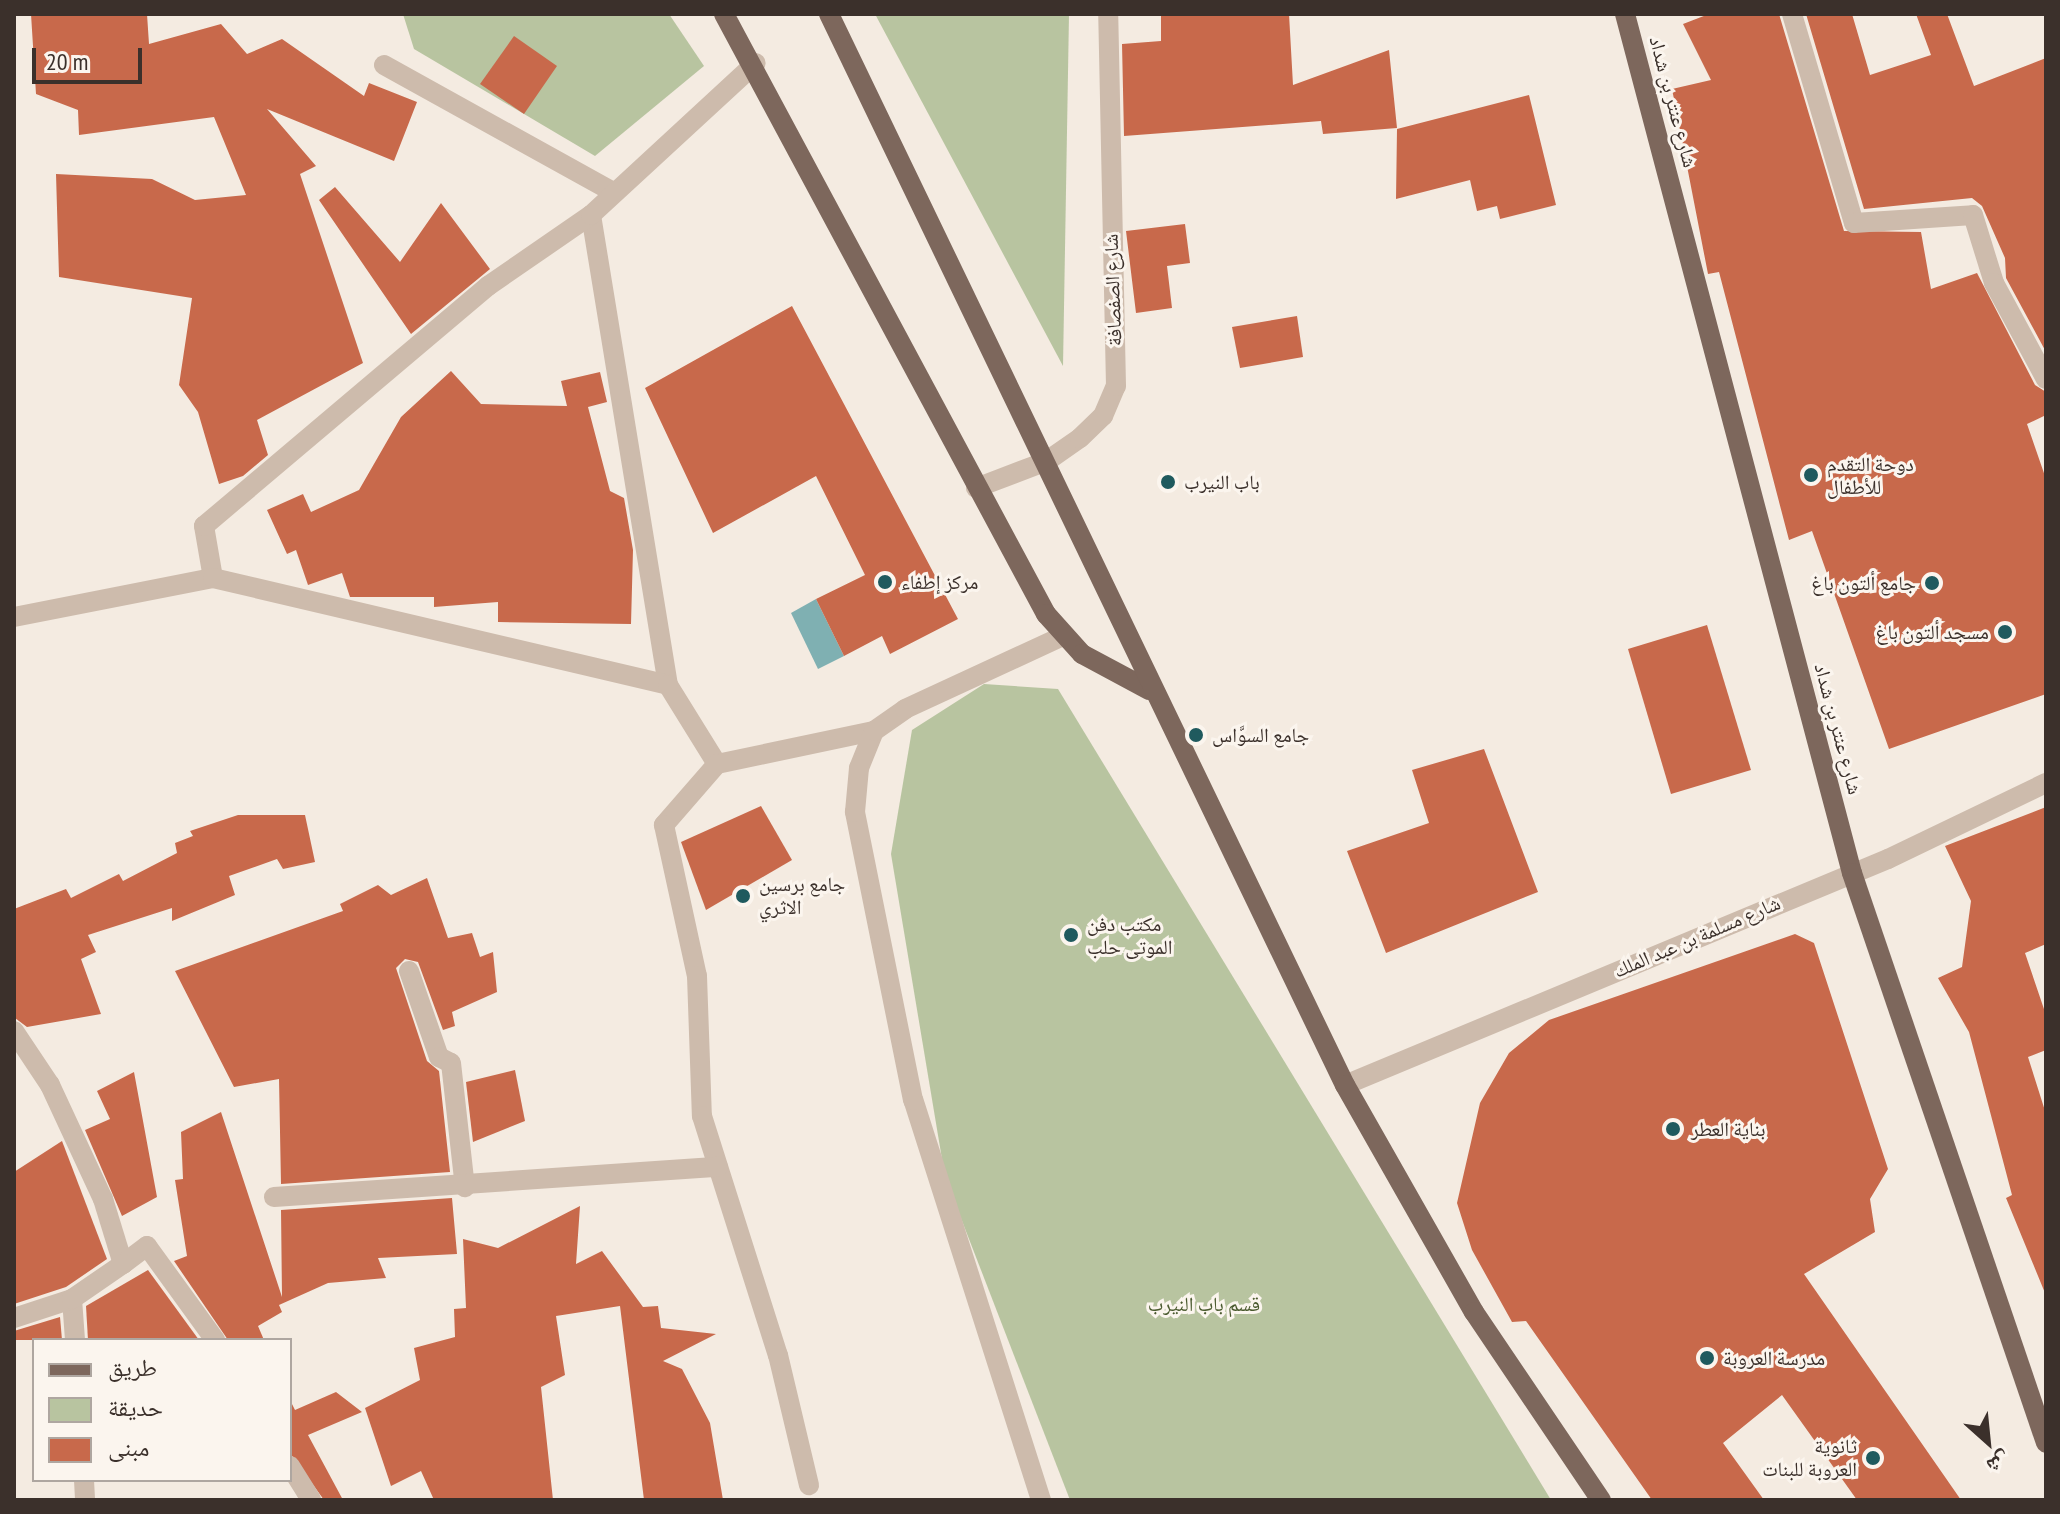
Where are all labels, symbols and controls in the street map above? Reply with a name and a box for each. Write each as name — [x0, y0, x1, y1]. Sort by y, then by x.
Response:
scale bar — [36, 32, 146, 82]
street label: شارع عنتر بن شداد — [1644, 34, 1702, 170]
text: 20 m — [46, 46, 88, 77]
street label: شارع الصفصافة — [1099, 233, 1127, 347]
place label: دوحة التقدم للأطفال — [1827, 452, 1914, 499]
marker: دوحة التقدم للأطفال — [1802, 466, 1820, 484]
place label: باب النيرب — [1184, 470, 1260, 494]
marker: باب النيرب — [1159, 473, 1177, 491]
place label: مركز إطفاء — [901, 570, 978, 594]
place label: جامع ألتون باغ — [1811, 571, 1916, 595]
marker: مركز إطفاء — [876, 573, 894, 591]
marker: جامع ألتون باغ — [1923, 574, 1941, 592]
place label: مسجد ألتون باغ — [1875, 620, 1989, 644]
marker: مسجد ألتون باغ — [1996, 623, 2014, 641]
street label: شارع عنتر بن شداد — [1809, 661, 1867, 797]
place label: جامع السوَّاس — [1212, 723, 1309, 747]
marker: جامع السوَّاس — [1187, 726, 1205, 744]
place label: جامع برسين الاثري — [759, 872, 845, 919]
marker: جامع برسين الاثري — [734, 887, 752, 905]
street label: شارع مسلمة بن عبد الملك — [1610, 891, 1784, 983]
place label: مكتب دفن الموتى حلب — [1087, 912, 1172, 959]
marker: مكتب دفن الموتى حلب — [1062, 926, 1080, 944]
place label: بناية العطر — [1691, 1117, 1765, 1141]
marker: بناية العطر — [1662, 1118, 1684, 1140]
park label: قسم باب النيرب — [1148, 1292, 1260, 1316]
legend — [32, 1338, 292, 1482]
place label: مدرسة العروبة — [1723, 1346, 1825, 1370]
marker: مدرسة العروبة — [1698, 1349, 1716, 1367]
text: طريق — [108, 1352, 157, 1383]
text: حديقة — [108, 1392, 163, 1423]
north arrow — [1948, 1402, 2028, 1482]
text: مبنى — [108, 1432, 149, 1463]
place label: ثانوية العروبة للبنات — [1762, 1434, 1857, 1481]
text: ش — [1982, 1446, 2016, 1481]
marker: ثانوية العروبة للبنات — [1864, 1449, 1882, 1467]

